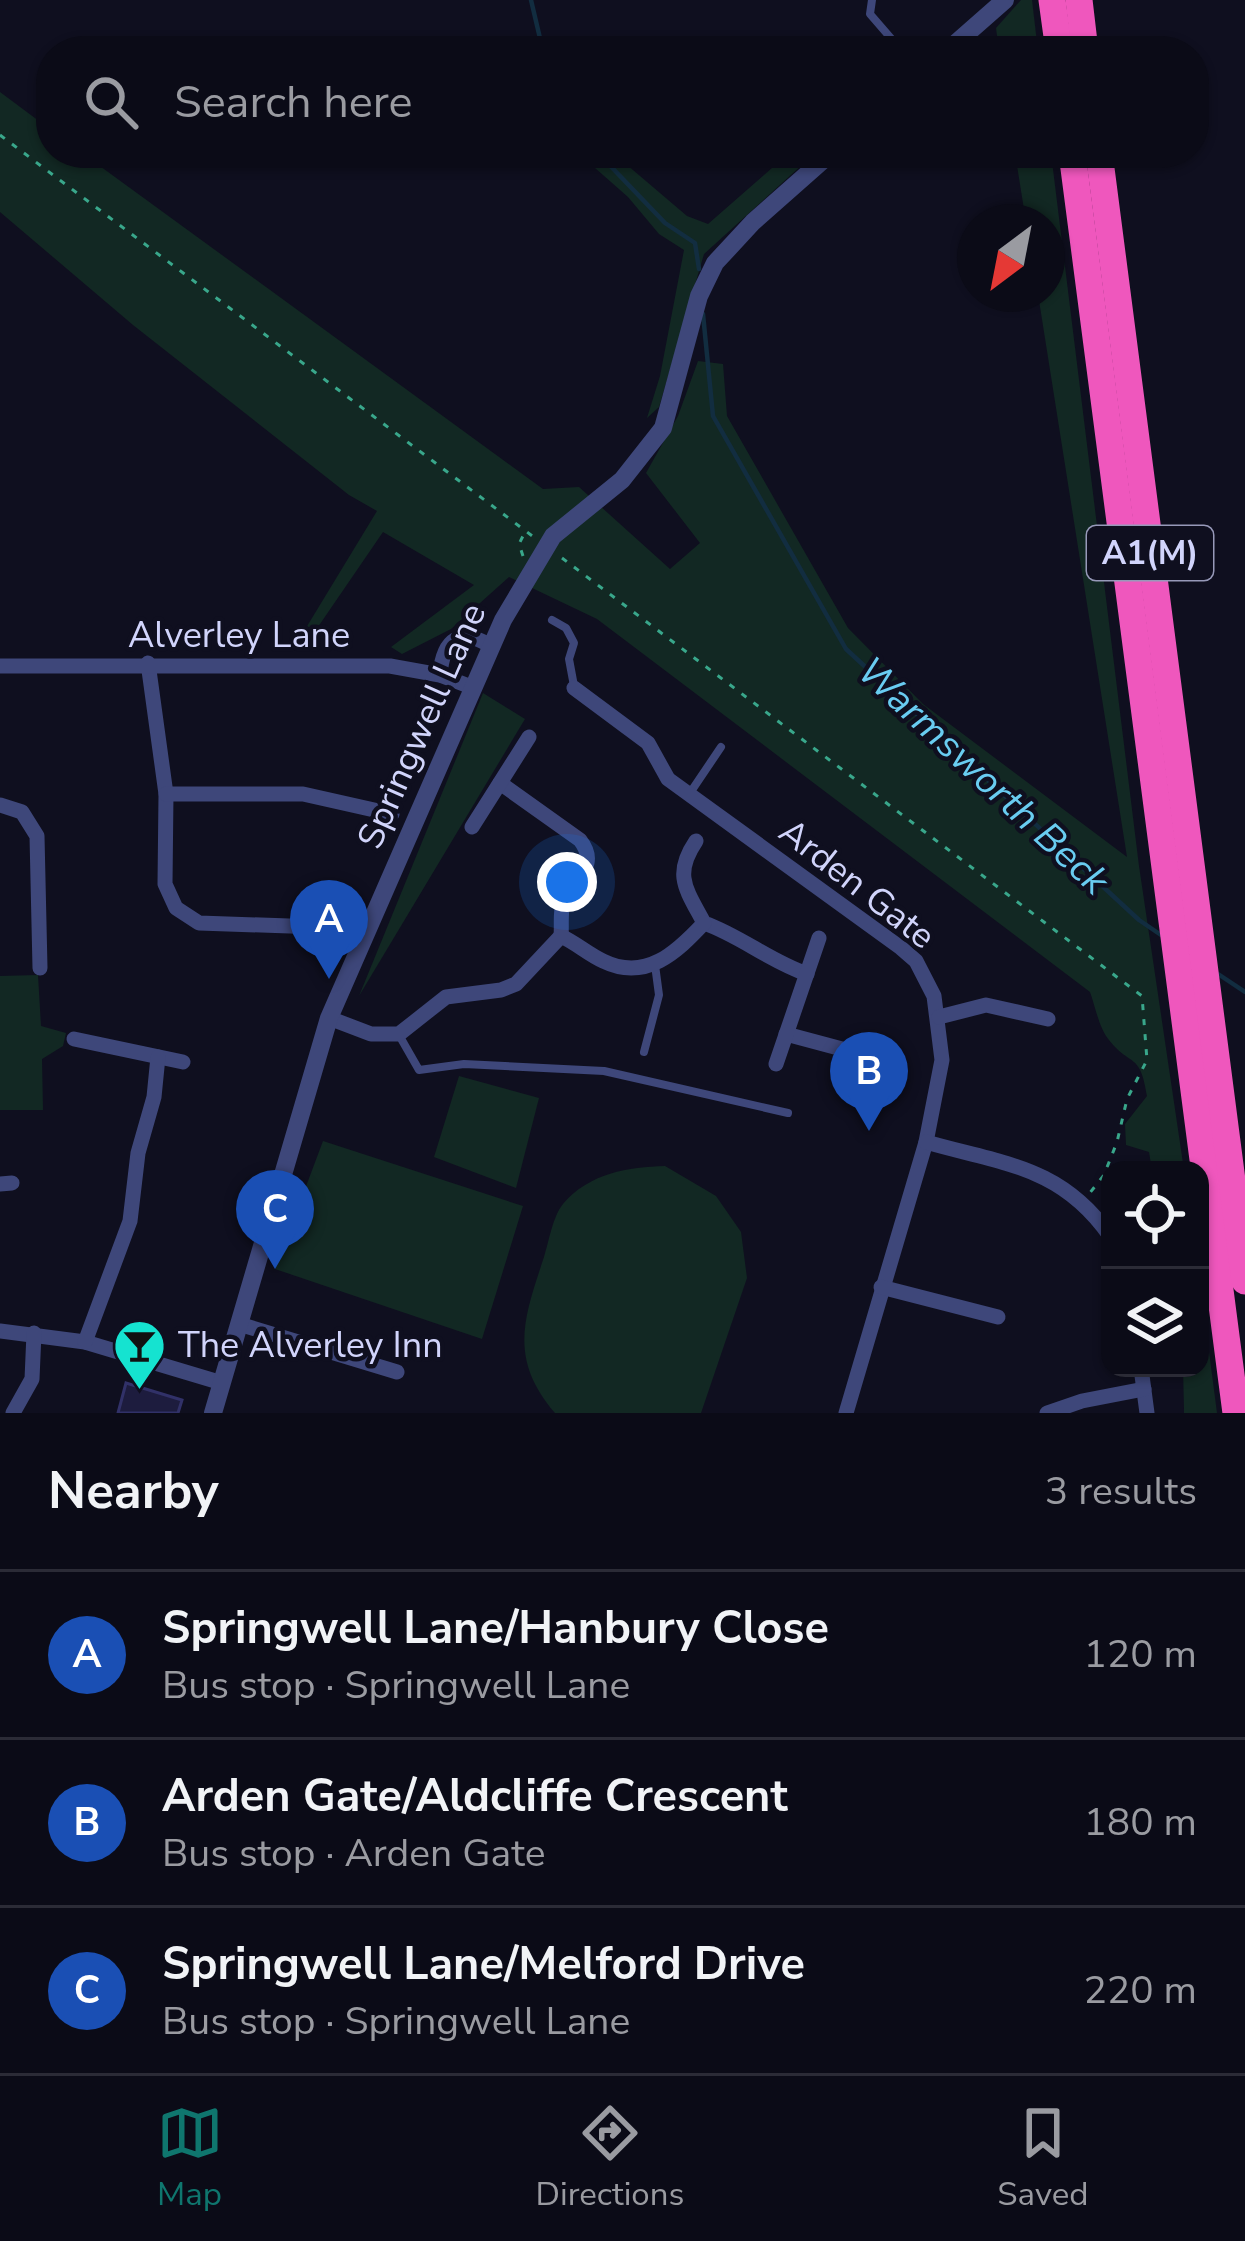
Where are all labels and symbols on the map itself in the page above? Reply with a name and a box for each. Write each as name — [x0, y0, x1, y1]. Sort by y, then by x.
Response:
north arrow — [957, 204, 1065, 312]
road number: A1(M) — [1087, 526, 1213, 580]
street label: Springwell Lane — [346, 596, 498, 856]
street label: Alverley Lane — [128, 611, 350, 660]
water label: Warmsworth Beck — [845, 645, 1122, 908]
street label: Arden Gate — [769, 808, 945, 960]
your location — [537, 852, 597, 912]
pin: A — [290, 880, 368, 979]
pin: B — [830, 1032, 908, 1131]
pin: C — [236, 1170, 314, 1269]
bar icon: The Alverley Inn — [111, 1317, 167, 1391]
place label: The Alverley Inn — [178, 1321, 443, 1370]

